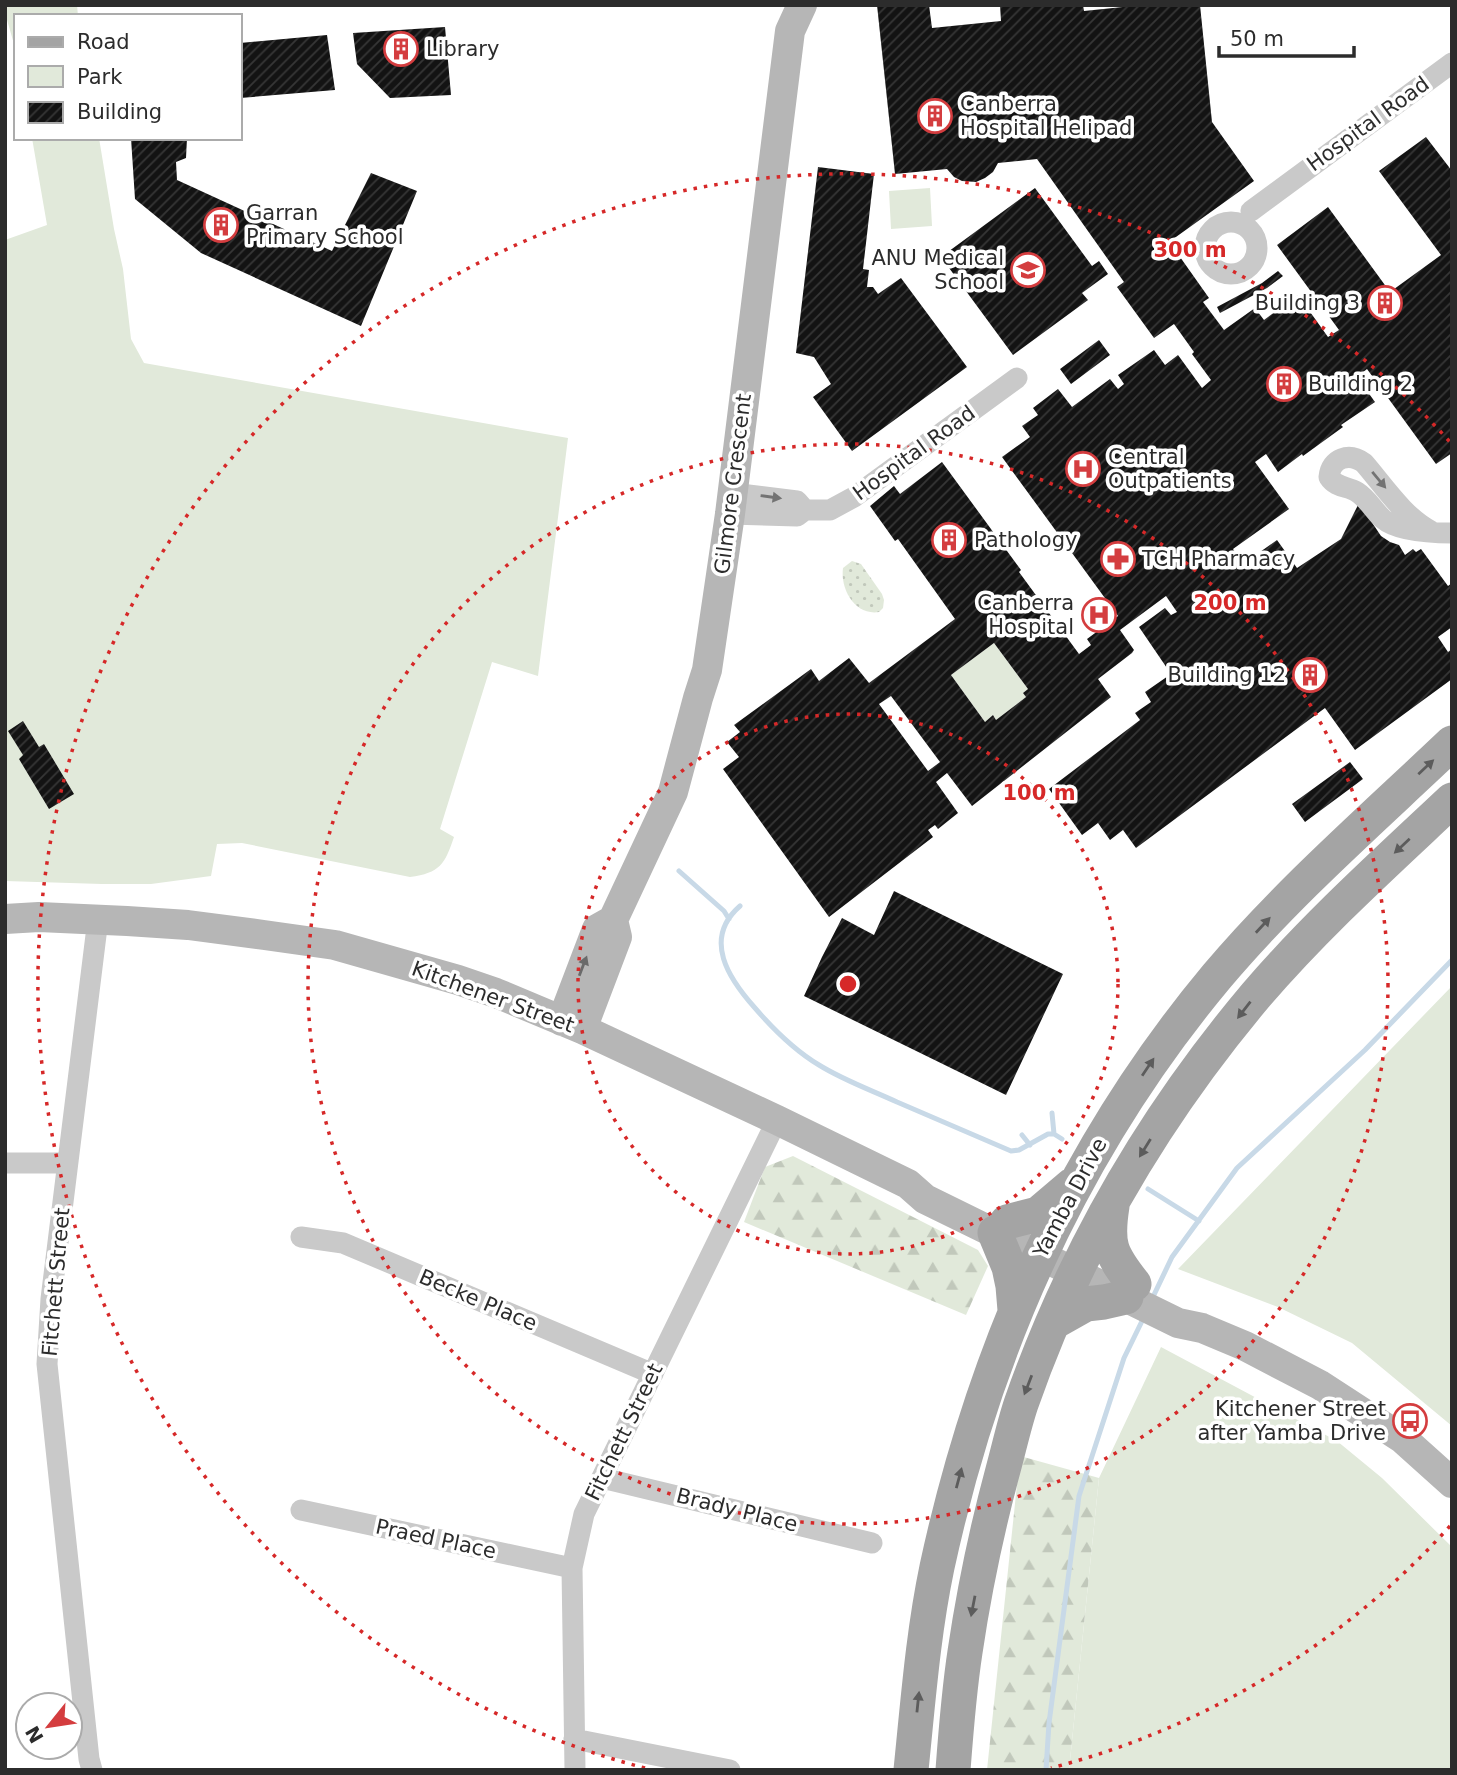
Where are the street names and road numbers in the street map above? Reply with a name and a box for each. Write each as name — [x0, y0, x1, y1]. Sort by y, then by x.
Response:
street label: Hospital Road — [1302, 72, 1434, 176]
street label: Gilmore Crescent — [710, 392, 756, 576]
street label: Hospital Road — [848, 401, 980, 505]
street label: Kitchener Street — [409, 956, 577, 1038]
street label: Yamba Drive — [1028, 1134, 1112, 1263]
street label: Fitchett Street — [38, 1207, 74, 1357]
street label: Becke Place — [415, 1264, 541, 1336]
street label: Fitchett Street — [580, 1360, 668, 1504]
street label: Brady Place — [674, 1483, 800, 1537]
street label: Praed Place — [374, 1515, 498, 1563]

